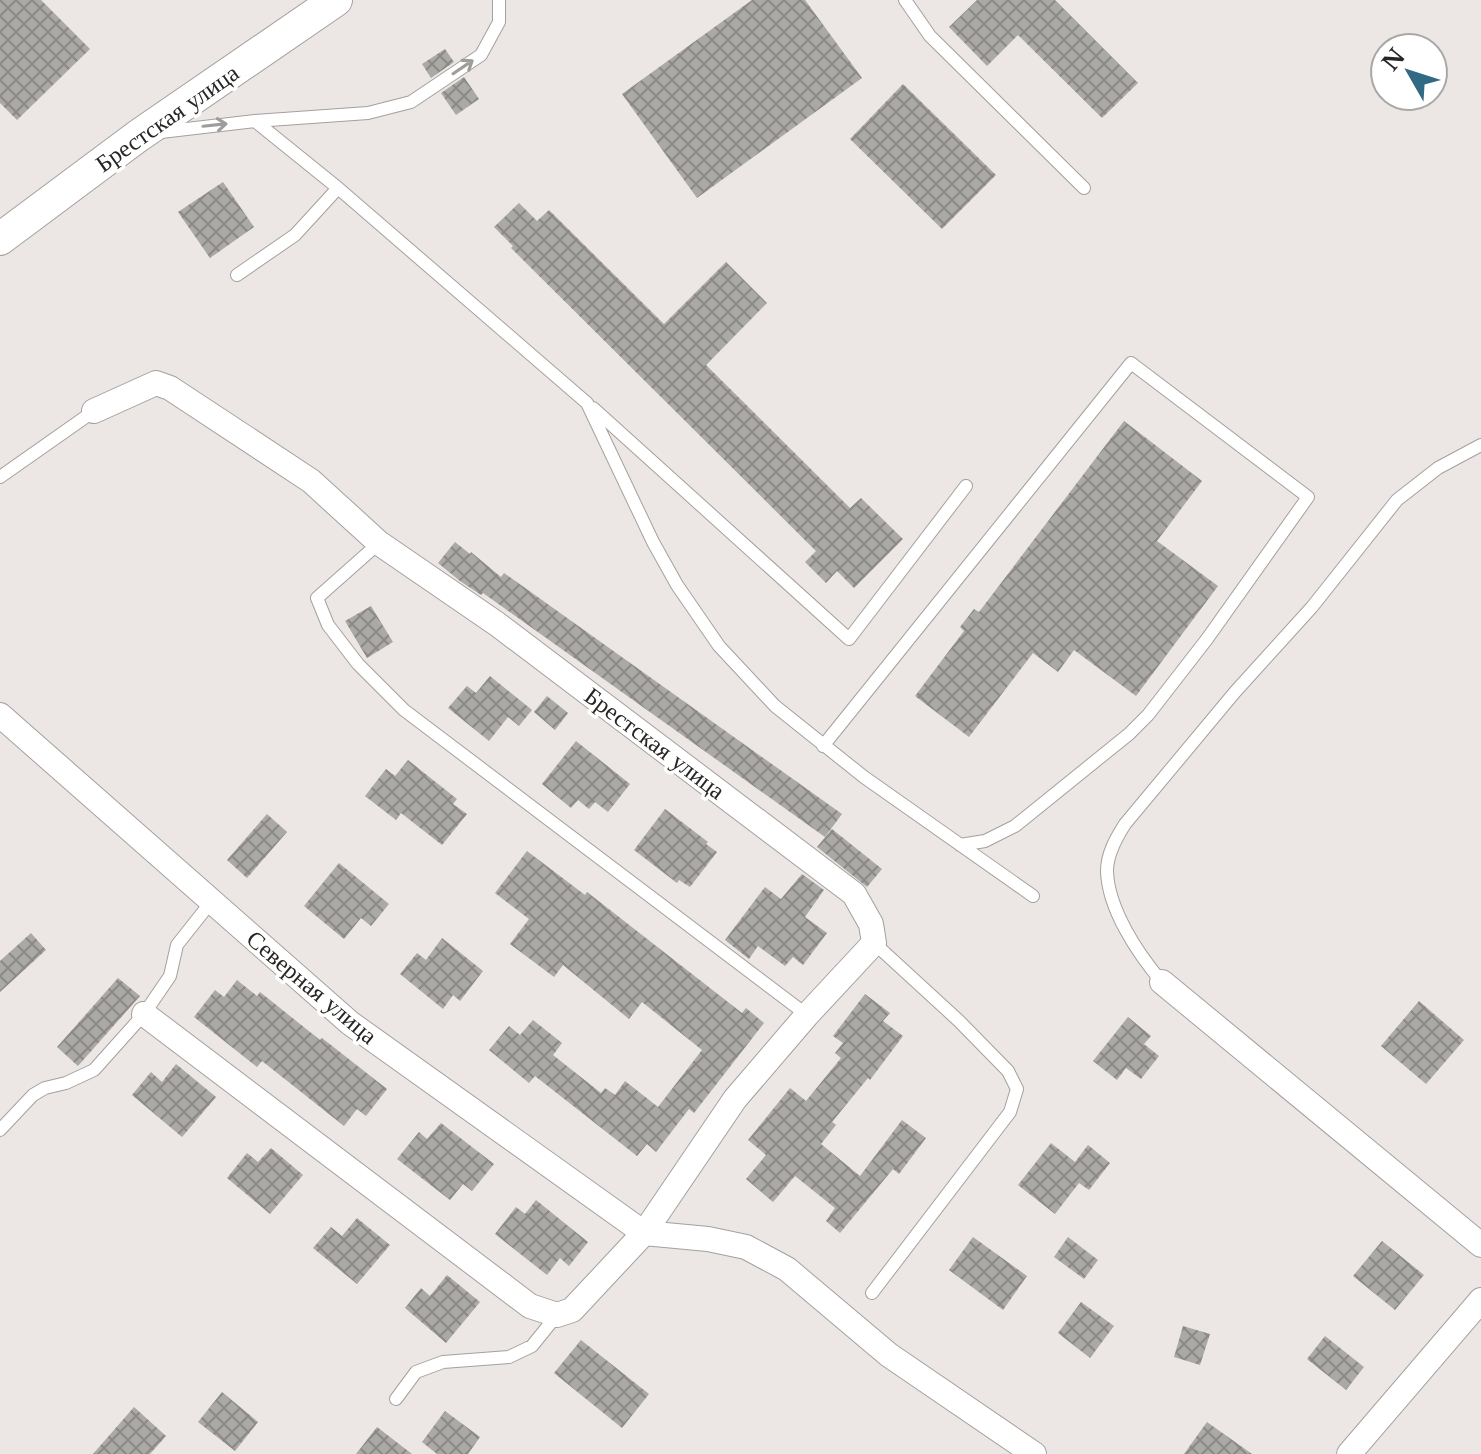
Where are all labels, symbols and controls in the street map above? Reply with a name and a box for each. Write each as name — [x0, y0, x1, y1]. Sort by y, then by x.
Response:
north arrow — [1369, 32, 1449, 112]
text: N — [1377, 43, 1411, 76]
street label: Брестская улица — [90, 58, 245, 178]
one-way arrow — [451, 59, 474, 75]
one-way arrow — [202, 117, 228, 132]
street label: Брестская улица — [579, 681, 731, 805]
street label: Северная улица — [241, 924, 383, 1050]

